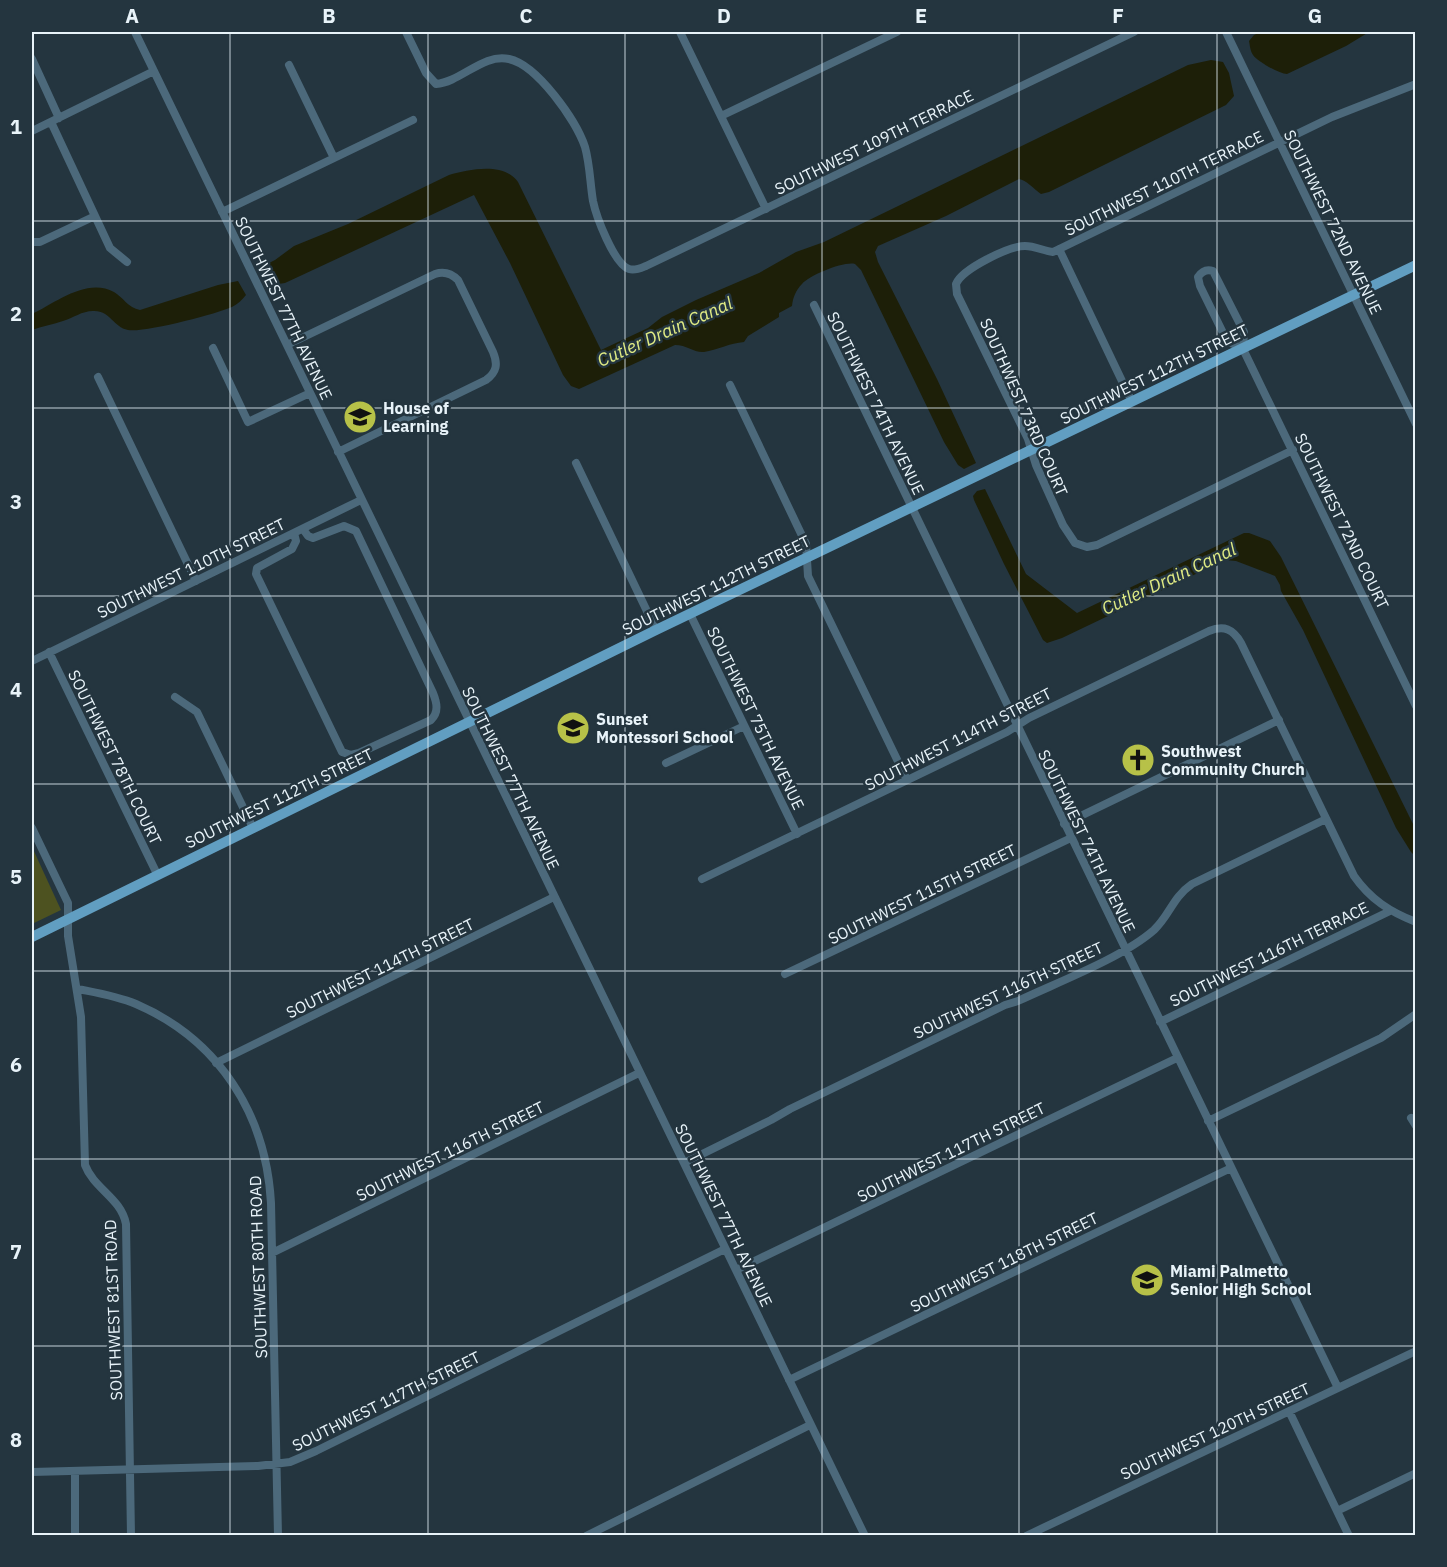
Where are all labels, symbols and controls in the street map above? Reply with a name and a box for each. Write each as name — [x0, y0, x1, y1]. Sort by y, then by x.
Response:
text: A — [125, 2, 139, 29]
text: B — [322, 2, 336, 29]
text: C — [519, 2, 533, 29]
text: D — [717, 2, 731, 29]
text: E — [915, 2, 927, 29]
text: F — [1112, 2, 1124, 29]
text: G — [1308, 2, 1322, 29]
street label: SOUTHWEST 109TH TERRACE — [771, 85, 977, 199]
text: 1 — [10, 113, 22, 140]
street label: SOUTHWEST 110TH TERRACE — [1061, 126, 1267, 240]
street label: SOUTHWEST 72ND AVENUE — [1280, 127, 1386, 317]
street label: SOUTHWEST 77TH AVENUE — [231, 213, 337, 403]
water label: Cutler Drain Canal — [594, 291, 736, 372]
text: 2 — [10, 300, 22, 327]
street label: SOUTHWEST 74TH AVENUE — [823, 308, 929, 498]
street label: SOUTHWEST 73RD COURT — [976, 315, 1072, 499]
street label: SOUTHWEST 112TH STREET — [1057, 320, 1251, 428]
place label: House of Learning — [383, 398, 449, 436]
school or university icon: House of Learning — [342, 399, 378, 435]
street label: SOUTHWEST 72ND COURT — [1291, 430, 1393, 612]
text: 3 — [10, 488, 22, 515]
street label: SOUTHWEST 110TH STREET — [94, 514, 288, 622]
street label: SOUTHWEST 112TH STREET — [619, 531, 813, 639]
water label: Cutler Drain Canal — [1098, 537, 1240, 620]
street label: SOUTHWEST 75TH AVENUE — [703, 623, 809, 813]
street label: SOUTHWEST 78TH COURT — [64, 666, 166, 848]
text: 4 — [10, 676, 22, 703]
street label: SOUTHWEST 77TH AVENUE — [458, 683, 564, 873]
street label: SOUTHWEST 114TH STREET — [861, 683, 1055, 795]
place label: Sunset Montessori School — [596, 709, 733, 747]
school or university icon: Sunset Montessori School — [555, 710, 591, 746]
place label: Southwest Community Church — [1161, 741, 1305, 779]
church icon: Southwest Community Church — [1120, 742, 1156, 778]
street label: SOUTHWEST 112TH STREET — [182, 744, 376, 852]
street label: SOUTHWEST 74TH AVENUE — [1034, 746, 1140, 936]
street label: SOUTHWEST 115TH STREET — [825, 840, 1019, 948]
text: 5 — [10, 863, 22, 890]
street label: SOUTHWEST 116TH TERRACE — [1166, 897, 1372, 1011]
street label: SOUTHWEST 114TH STREET — [283, 914, 477, 1022]
street label: SOUTHWEST 116TH STREET — [910, 937, 1106, 1043]
text: 6 — [10, 1051, 22, 1078]
street label: SOUTHWEST 116TH STREET — [353, 1097, 547, 1205]
street label: SOUTHWEST 117TH STREET — [854, 1098, 1048, 1206]
street label: SOUTHWEST 77TH AVENUE — [671, 1120, 777, 1310]
street label: SOUTHWEST 80TH ROAD — [245, 1175, 271, 1359]
street label: SOUTHWEST 118TH STREET — [907, 1208, 1101, 1316]
street label: SOUTHWEST 81ST ROAD — [100, 1219, 126, 1401]
text: 7 — [10, 1238, 22, 1265]
place label: Miami Palmetto Senior High School — [1170, 1261, 1311, 1299]
school or university icon: Miami Palmetto Senior High School — [1129, 1262, 1165, 1298]
street label: SOUTHWEST 117TH STREET — [289, 1347, 483, 1455]
street label: SOUTHWEST 120TH STREET — [1117, 1378, 1313, 1484]
text: 8 — [10, 1426, 22, 1453]

